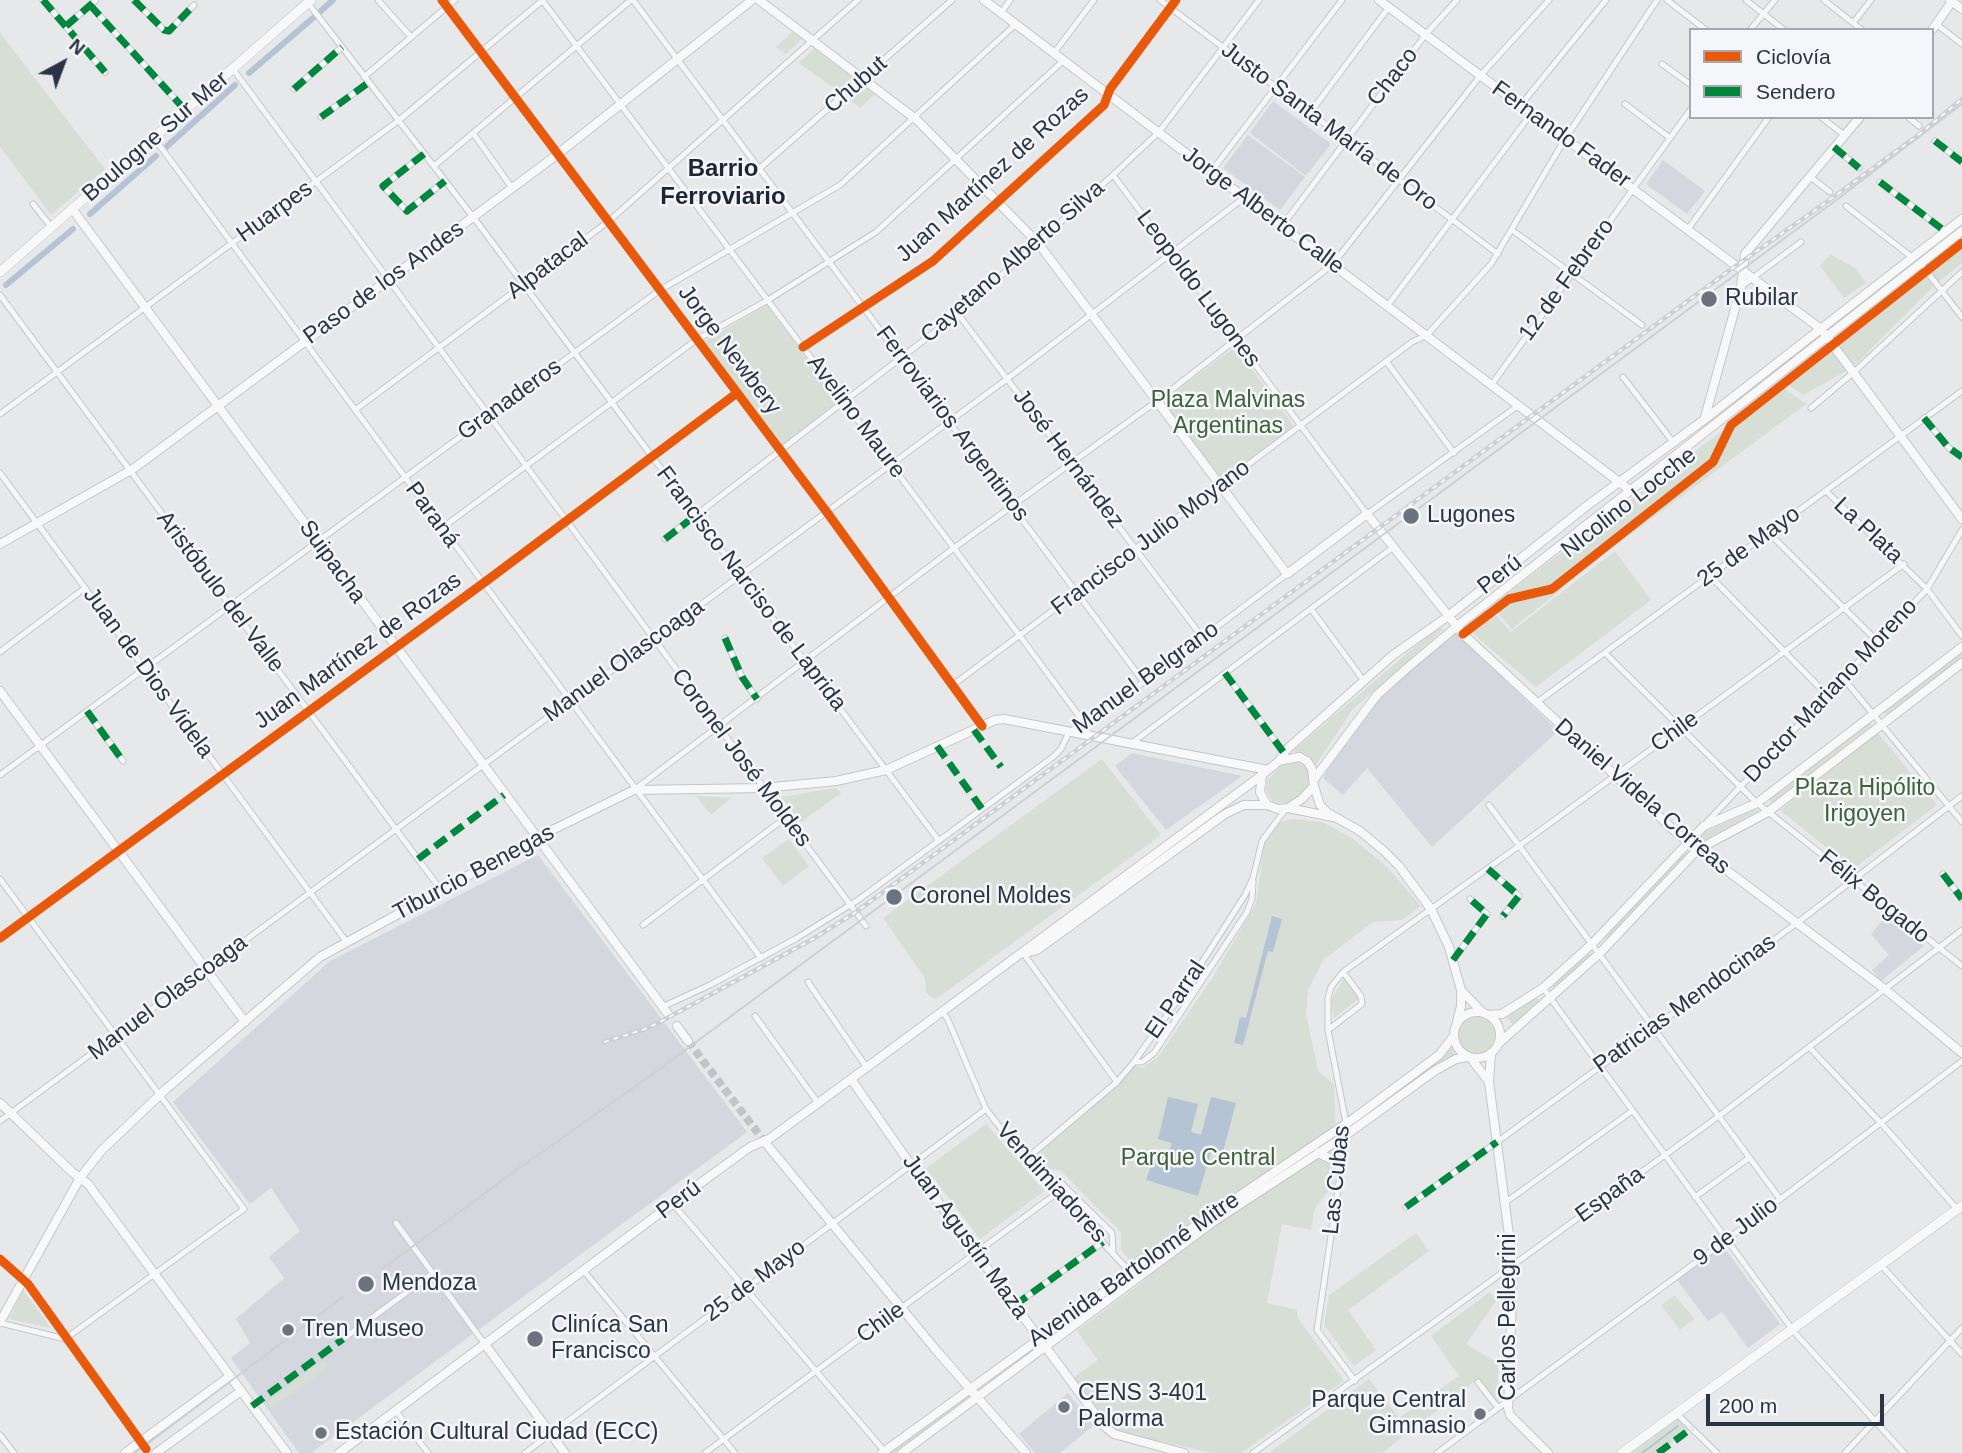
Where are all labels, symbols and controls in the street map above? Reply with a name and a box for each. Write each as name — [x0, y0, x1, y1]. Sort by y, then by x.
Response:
north arrow — [28, 28, 98, 98]
legend — [1689, 28, 1934, 119]
text: N — [65, 34, 89, 59]
street label: Justo Santa María de Oro — [1216, 37, 1442, 217]
street label: Chaco — [1362, 42, 1424, 112]
text: Ciclovía — [1756, 45, 1831, 68]
street label: Chubut — [819, 50, 893, 120]
street label: Boulogne Sur Mer — [77, 66, 235, 208]
street label: Fernando Fader — [1486, 75, 1636, 195]
text: Sendero — [1756, 80, 1835, 103]
street label: Juan Martínez de Rozas — [891, 81, 1095, 269]
street label: Jorge Alberto Calle — [1177, 141, 1349, 281]
district label: Barrio Ferroviario — [660, 155, 786, 211]
street label: Huarpes — [232, 175, 318, 249]
street label: Cayetano Alberto Silva — [916, 175, 1110, 349]
street label: Leopoldo Lugones — [1130, 205, 1266, 373]
street label: 12 de Febrero — [1513, 213, 1621, 347]
street label: Paso de los Andes — [298, 215, 470, 351]
street label: Alpatacal — [502, 227, 594, 305]
street label: Jorge Newbery — [671, 280, 787, 420]
place label: Rubilar — [1725, 285, 1798, 313]
marker: Rubilar — [1699, 289, 1719, 309]
street label: Ferroviarios Argentinos — [869, 321, 1035, 527]
street label: Avelino Maure — [801, 350, 911, 484]
street label: Granaderos — [453, 353, 567, 447]
street label: José Hernández — [1007, 384, 1129, 534]
park label: Plaza Malvinas Argentinas — [1151, 387, 1305, 441]
street label: NIcolino Locche — [1556, 442, 1702, 564]
street label: Francisco Julio Moyano — [1046, 454, 1256, 622]
street label: Francisco Narciso de Laprida — [650, 461, 852, 717]
street label: Paraná — [399, 477, 465, 553]
street label: La Plata — [1828, 492, 1908, 570]
street label: 25 de Mayo — [1692, 501, 1806, 593]
place label: Lugones — [1427, 502, 1515, 530]
street label: Aristóbulo del Valle — [150, 506, 290, 678]
marker: Lugones — [1401, 506, 1421, 526]
street label: Suipacha — [293, 515, 371, 609]
street label: Perú — [1472, 549, 1528, 601]
street label: Juan Martínez de Rozas — [249, 567, 467, 735]
street label: Juan de Dios Videla — [77, 582, 219, 764]
street label: Manuel Olascoaga — [538, 593, 710, 729]
street label: Doctor Mariano Moreno — [1739, 593, 1923, 789]
street label: Manuel Belgrano — [1068, 616, 1224, 740]
street label: Coronel José Moldes — [665, 663, 817, 853]
street label: Chile — [1646, 705, 1704, 759]
street label: Daniel Videla Correas — [1549, 713, 1735, 881]
park label: Plaza Hipólito Irigoyen — [1795, 775, 1935, 829]
street label: Tiburcio Benegas — [389, 819, 559, 927]
street label: Félix Bogado — [1813, 844, 1935, 950]
place label: Coronel Moldes — [910, 883, 1071, 911]
marker: Coronel Moldes — [884, 887, 904, 907]
street label: Manuel Olascoaga — [83, 929, 253, 1067]
street label: Patricias Mendocinas — [1588, 929, 1782, 1079]
street label: El Parral — [1140, 956, 1212, 1044]
street label: Vendimiadores — [990, 1117, 1112, 1249]
street label: Las Cubas — [1318, 1124, 1356, 1236]
park label: Parque Central — [1121, 1145, 1275, 1173]
street label: Juan Agustín Maza — [896, 1149, 1034, 1325]
street label: España — [1570, 1161, 1650, 1229]
street label: Perú — [651, 1174, 707, 1226]
street label: Avenida Bartolomé Mitre — [1023, 1187, 1245, 1353]
street label: 9 de Julio — [1688, 1191, 1784, 1273]
street label: Carlos Pellegrini — [1495, 1233, 1523, 1401]
street label: 25 de Mayo — [699, 1234, 811, 1328]
place label: Mendoza — [382, 1270, 477, 1298]
marker: Mendoza — [356, 1274, 376, 1294]
street label: Chile — [852, 1296, 910, 1350]
place label: Cliníca San Francisco — [551, 1312, 669, 1366]
place label: Tren Museo — [302, 1316, 424, 1344]
marker: Tren Museo — [280, 1322, 296, 1338]
marker: Cliníca San Francisco — [525, 1329, 545, 1349]
place label: CENS 3-401 Palorma — [1078, 1380, 1207, 1434]
scale bar — [1710, 1380, 1888, 1424]
place label: Parque Central Gimnasio — [1311, 1387, 1466, 1441]
text: 200 m — [1719, 1394, 1777, 1417]
marker: CENS 3-401 Palorma — [1056, 1399, 1072, 1415]
marker: Parque Central Gimnasio — [1472, 1406, 1488, 1422]
place label: Estación Cultural Ciudad (ECC) — [335, 1419, 658, 1447]
marker: Estación Cultural Ciudad (ECC) — [313, 1425, 329, 1441]

